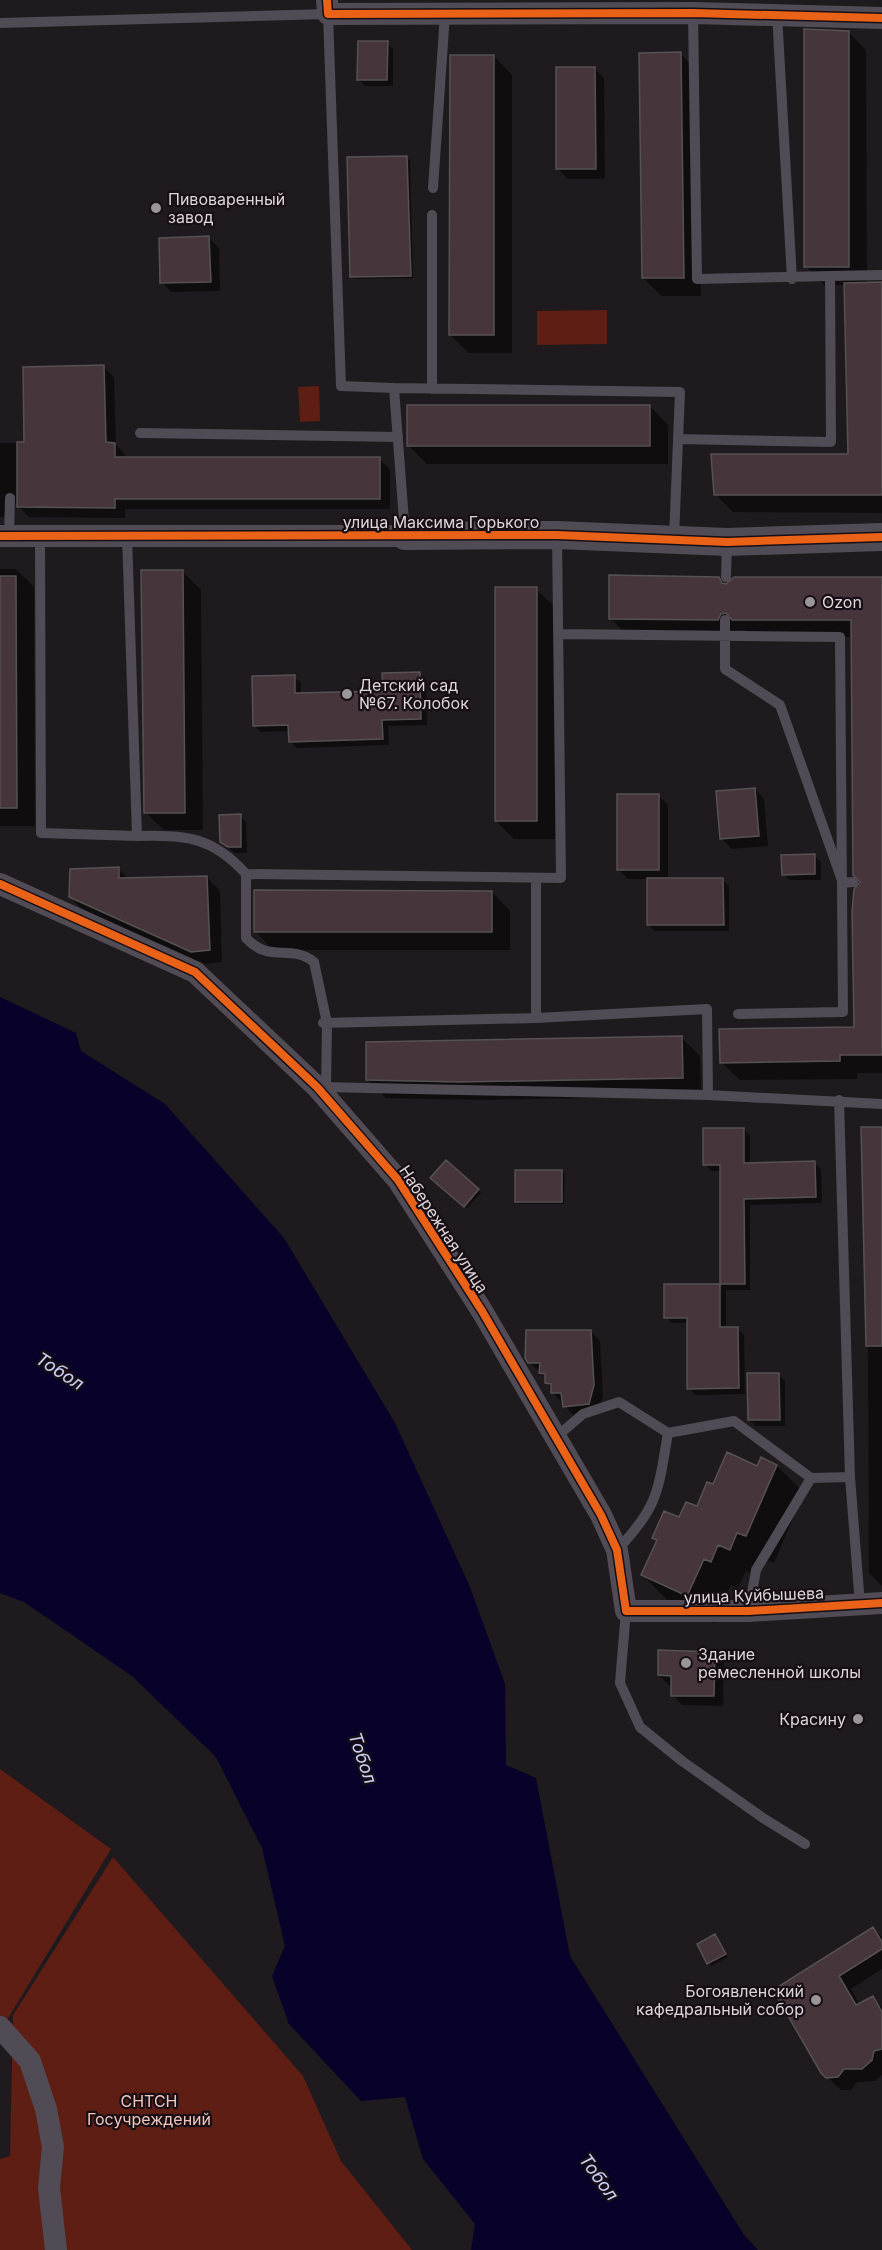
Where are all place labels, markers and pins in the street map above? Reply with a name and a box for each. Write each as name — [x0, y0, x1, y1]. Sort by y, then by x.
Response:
place label: Пивоваренный завод — [168, 189, 285, 227]
marker: Пивоваренный завод — [149, 201, 163, 215]
place label: Ozon — [822, 592, 862, 612]
marker: Ozon — [803, 595, 817, 609]
place label: Детский сад №67. Колобок — [359, 675, 469, 713]
marker: Детский сад №67. Колобок — [340, 687, 354, 701]
place label: Здание ремесленной школы — [698, 1644, 861, 1682]
marker: Здание ремесленной школы — [679, 1656, 693, 1670]
place label: Красину — [779, 1709, 846, 1729]
marker: Красину — [851, 1712, 865, 1726]
place label: Богоявленский кафедральный собор — [636, 1981, 804, 2019]
marker: Богоявленский кафедральный собор — [809, 1993, 823, 2007]

